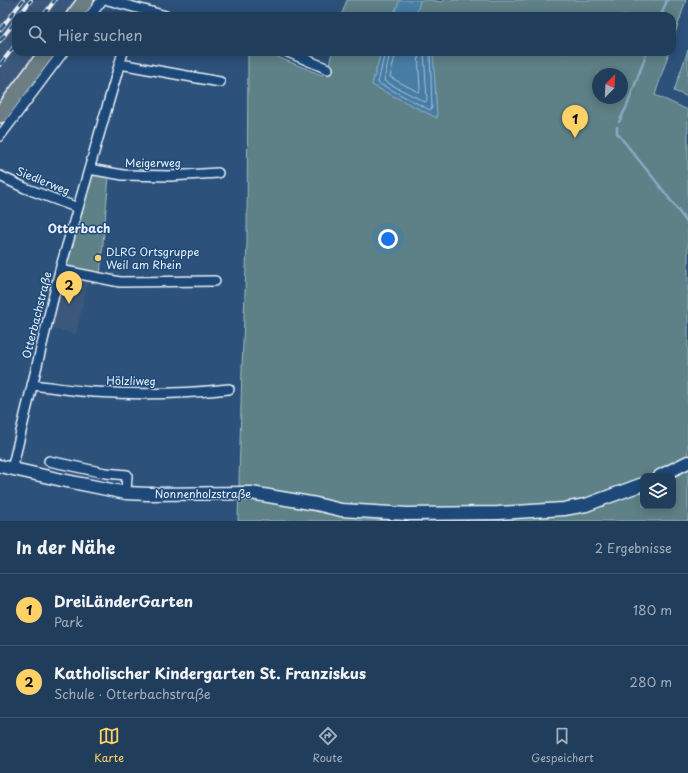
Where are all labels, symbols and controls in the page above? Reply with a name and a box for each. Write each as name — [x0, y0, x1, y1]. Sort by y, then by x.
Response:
search box — [12, 12, 676, 56]
icon: search — [26, 23, 48, 45]
text: Hier suchen — [58, 23, 143, 46]
north arrow — [592, 68, 628, 104]
pin: 1 — [562, 105, 588, 138]
street label: Meigerweg — [125, 154, 181, 171]
street label: Siedlerweg — [14, 162, 73, 199]
district label: Otterbach — [48, 219, 110, 237]
your location — [378, 229, 398, 249]
place label: DLRG Ortsgruppe Weil am Rhein — [106, 243, 199, 273]
marker: DLRG Ortsgruppe Weil am Rhein — [93, 253, 103, 263]
street label: Otterbachstraße — [17, 269, 56, 360]
pin: 2 — [56, 271, 82, 304]
street label: Hölzliweg — [106, 372, 156, 389]
map controls — [640, 473, 676, 509]
button: layers — [640, 473, 676, 509]
street label: Nonnenholzstraße — [155, 485, 251, 502]
text: In der Nähe — [16, 534, 115, 560]
text: 2 Ergebnisse — [595, 538, 672, 557]
text: DreiLänderGarten — [54, 589, 193, 612]
text: 1 — [26, 600, 32, 619]
text: 180 m — [633, 600, 672, 619]
text: Park — [54, 612, 83, 631]
text: Katholischer Kindergarten St. Franziskus — [54, 661, 366, 684]
text: 2 — [24, 672, 34, 691]
text: 280 m — [630, 672, 672, 691]
text: Schule · Otterbachstraße — [54, 684, 211, 703]
tab: Karte — [94, 725, 124, 766]
tab: Route — [313, 725, 343, 766]
tab: Gespeichert — [531, 725, 594, 766]

